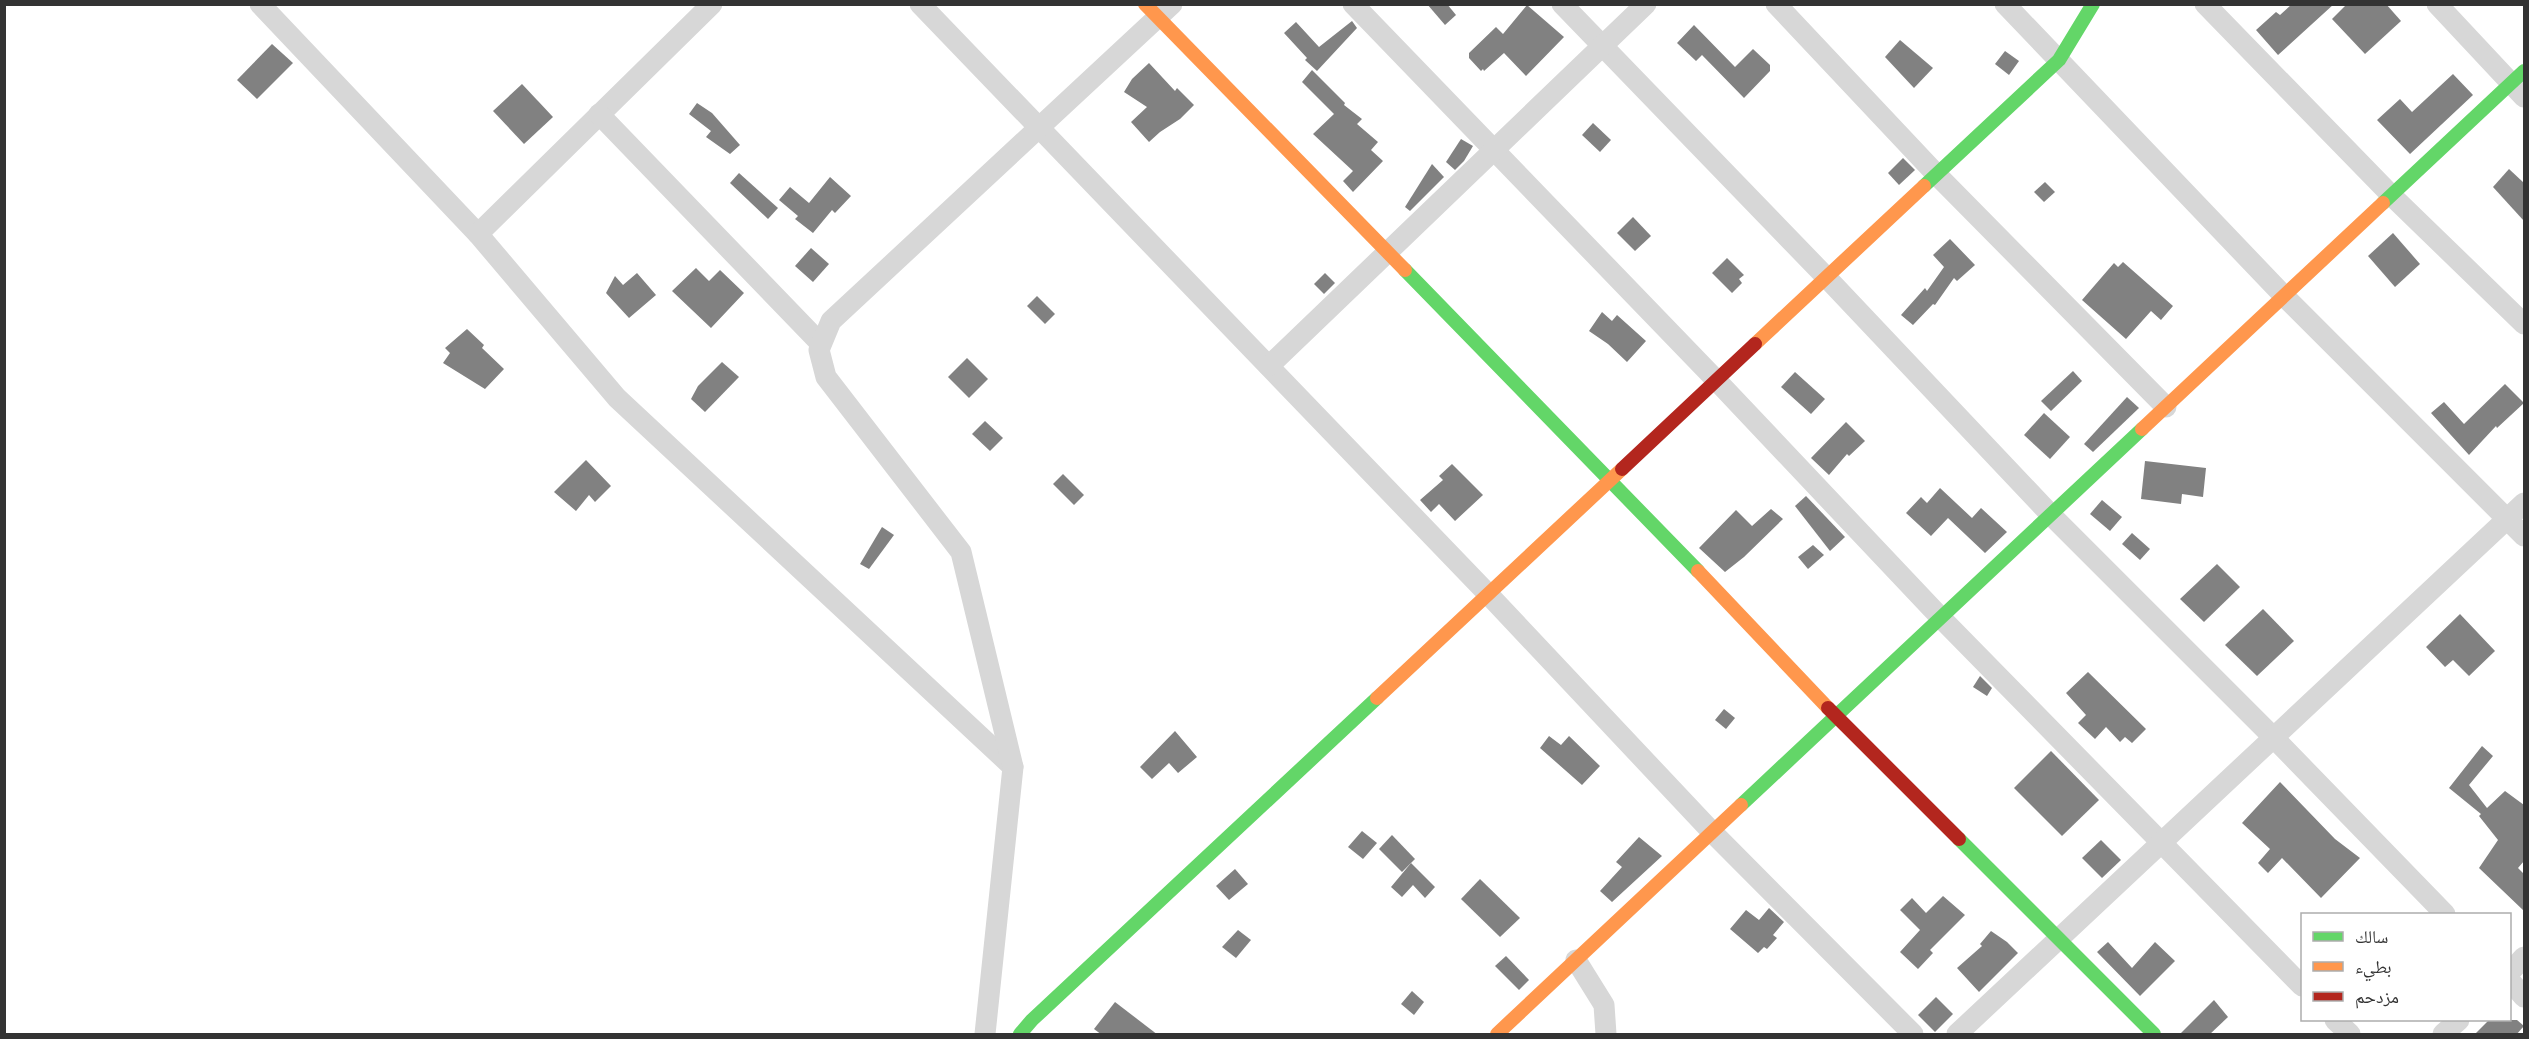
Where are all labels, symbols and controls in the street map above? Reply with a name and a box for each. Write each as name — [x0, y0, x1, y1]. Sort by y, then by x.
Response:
legend — [2301, 913, 2511, 1021]
text: سالك — [2355, 923, 2388, 950]
text: بطيء — [2355, 953, 2392, 982]
text: مزدحم — [2355, 983, 2399, 1010]

